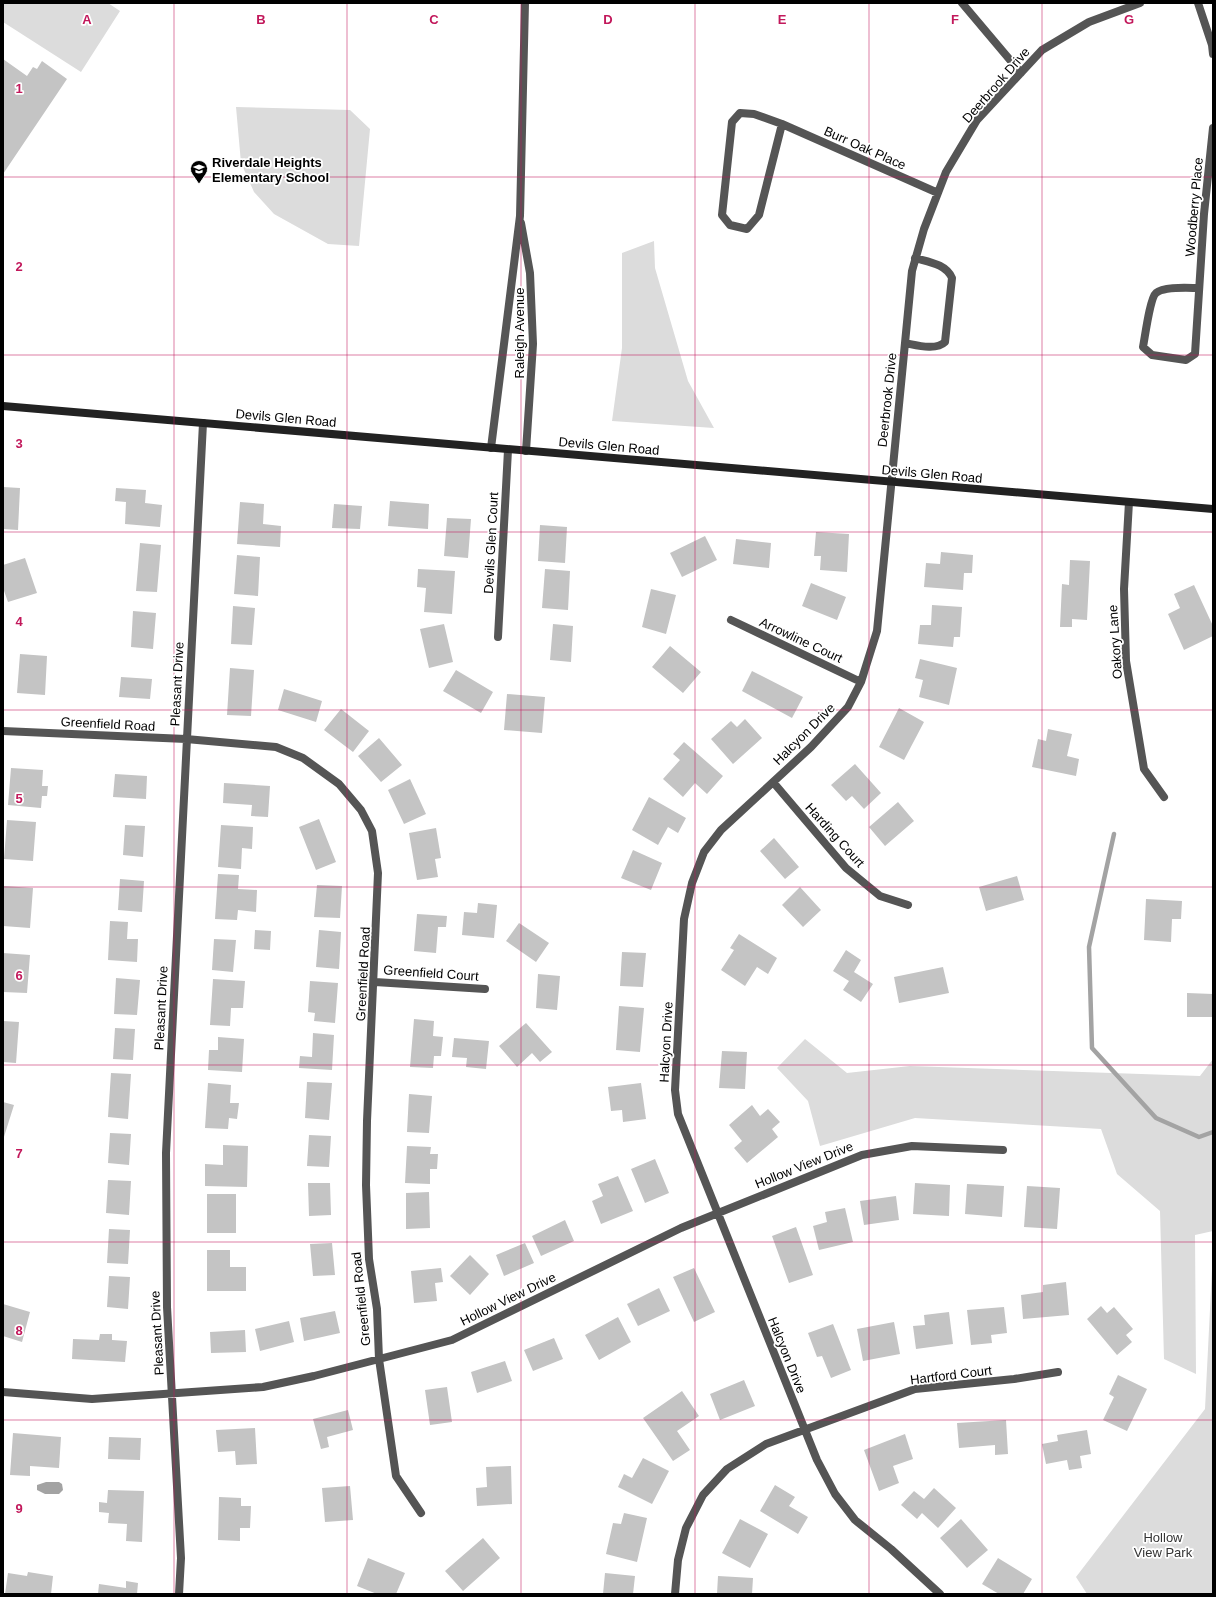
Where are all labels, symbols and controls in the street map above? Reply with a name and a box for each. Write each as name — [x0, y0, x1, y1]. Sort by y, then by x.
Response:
text: A — [82, 12, 92, 27]
text: B — [256, 12, 266, 27]
text: C — [429, 12, 439, 27]
text: D — [603, 12, 613, 27]
text: E — [778, 12, 787, 27]
text: F — [951, 12, 959, 27]
text: G — [1124, 12, 1134, 27]
street label: Deerbrook Drive — [959, 44, 1033, 126]
text: 1 — [15, 81, 23, 96]
street label: Burr Oak Place — [822, 123, 908, 173]
place label: Riverdale Heights Elementary School — [212, 155, 329, 185]
street label: Woodberry Place — [1182, 157, 1206, 257]
school or university icon: Riverdale Heights Elementary School — [189, 159, 209, 184]
text: 2 — [15, 259, 23, 274]
street label: Raleigh Avenue — [512, 288, 527, 378]
street label: Deerbrook Drive — [875, 352, 899, 448]
street label: Devils Glen Road — [235, 406, 337, 430]
street label: Devils Glen Road — [558, 434, 660, 458]
text: 3 — [15, 436, 23, 451]
street label: Devils Glen Road — [881, 462, 983, 486]
street label: Devils Glen Court — [481, 491, 501, 594]
street label: Oakory Lane — [1105, 604, 1125, 680]
text: 4 — [15, 614, 23, 629]
street label: Arrowline Court — [757, 614, 845, 666]
street label: Pleasant Drive — [167, 641, 187, 727]
street label: Halcyon Drive — [770, 700, 838, 768]
street label: Greenfield Road — [60, 714, 156, 734]
text: 5 — [15, 791, 23, 806]
street label: Harding Court — [802, 800, 868, 870]
street label: Greenfield Road — [353, 926, 373, 1022]
street label: Greenfield Court — [383, 962, 479, 984]
street label: Pleasant Drive — [151, 965, 171, 1051]
text: 6 — [15, 968, 23, 983]
street label: Halcyon Drive — [656, 1001, 676, 1083]
street label: Hollow View Drive — [753, 1138, 855, 1192]
text: 7 — [15, 1146, 23, 1161]
street label: Greenfield Road — [349, 1251, 373, 1347]
street label: Hollow View Drive — [458, 1269, 558, 1329]
street label: Pleasant Drive — [147, 1290, 167, 1376]
street label: Halcyon Drive — [765, 1315, 809, 1395]
text: 8 — [15, 1323, 23, 1338]
street label: Hartford Court — [909, 1362, 993, 1387]
text: 9 — [15, 1501, 23, 1516]
park label: Hollow View Park — [1134, 1530, 1193, 1560]

